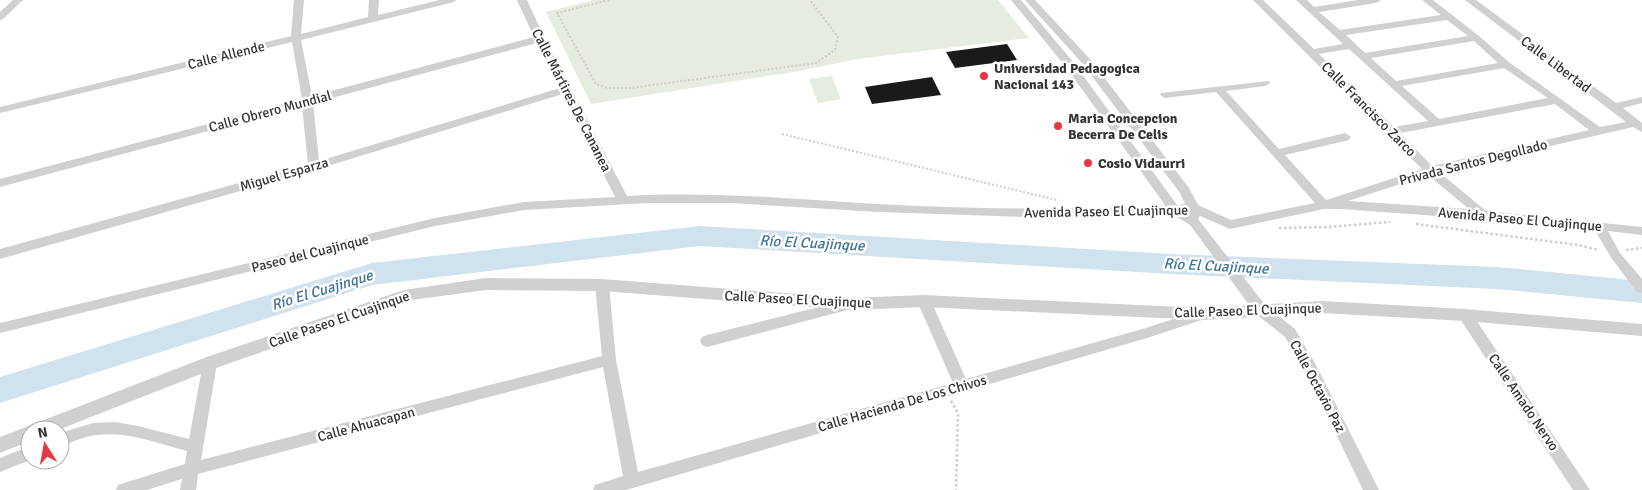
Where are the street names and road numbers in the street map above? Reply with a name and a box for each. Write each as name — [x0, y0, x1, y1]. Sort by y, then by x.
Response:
street label: Calle Mártires De Cananea — [528, 26, 615, 175]
street label: Calle Libertad — [1517, 32, 1594, 96]
street label: Calle Allende — [186, 38, 266, 73]
street label: Calle Francisco Zarco — [1318, 58, 1420, 160]
street label: Calle Obrero Mundial — [207, 87, 333, 136]
street label: Privada Santos Degollado — [1397, 136, 1549, 189]
street label: Miguel Esparza — [238, 154, 330, 195]
street label: Avenida Paseo El Cuajinque — [1024, 202, 1188, 221]
street label: Avenida Paseo El Cuajinque — [1437, 204, 1603, 235]
street label: Paseo del Cuajinque — [250, 231, 371, 276]
street label: Calle Paseo El Cuajinque — [267, 287, 412, 351]
street label: Calle Paseo El Cuajinque — [724, 287, 872, 312]
street label: Calle Paseo El Cuajinque — [1174, 299, 1322, 322]
street label: Calle Octavio Paz — [1286, 337, 1349, 435]
street label: Calle Amado Nervo — [1485, 350, 1562, 454]
street label: Calle Hacienda De Los Chivos — [816, 371, 988, 436]
street label: Calle Ahuacapan — [316, 403, 417, 446]

